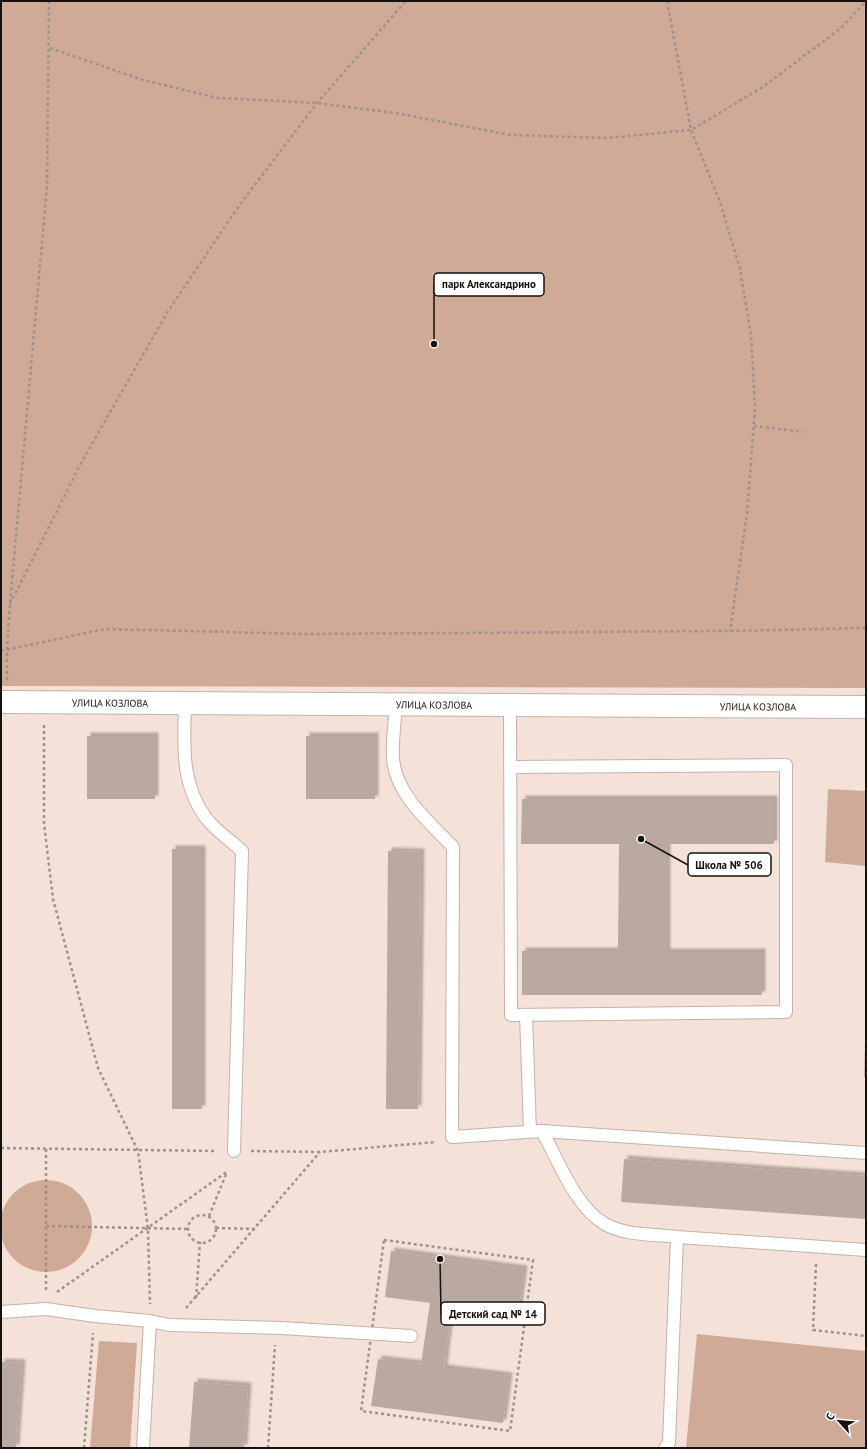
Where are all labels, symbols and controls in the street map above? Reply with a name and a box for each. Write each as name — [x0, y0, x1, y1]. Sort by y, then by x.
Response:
callout: парк Александрино — [434, 273, 544, 296]
text: парк Александрино — [442, 277, 536, 291]
street label: УЛИЦА КОЗЛОВА — [72, 696, 148, 709]
street label: УЛИЦА КОЗЛОВА — [396, 698, 472, 711]
street label: УЛИЦА КОЗЛОВА — [720, 700, 796, 713]
callout: Школа № 506 — [688, 853, 771, 876]
text: Школа № 506 — [695, 858, 763, 872]
callout: Детский сад № 14 — [441, 1302, 545, 1325]
text: Детский сад № 14 — [449, 1307, 538, 1321]
north arrow — [819, 1401, 859, 1441]
text: С — [822, 1411, 838, 1422]

